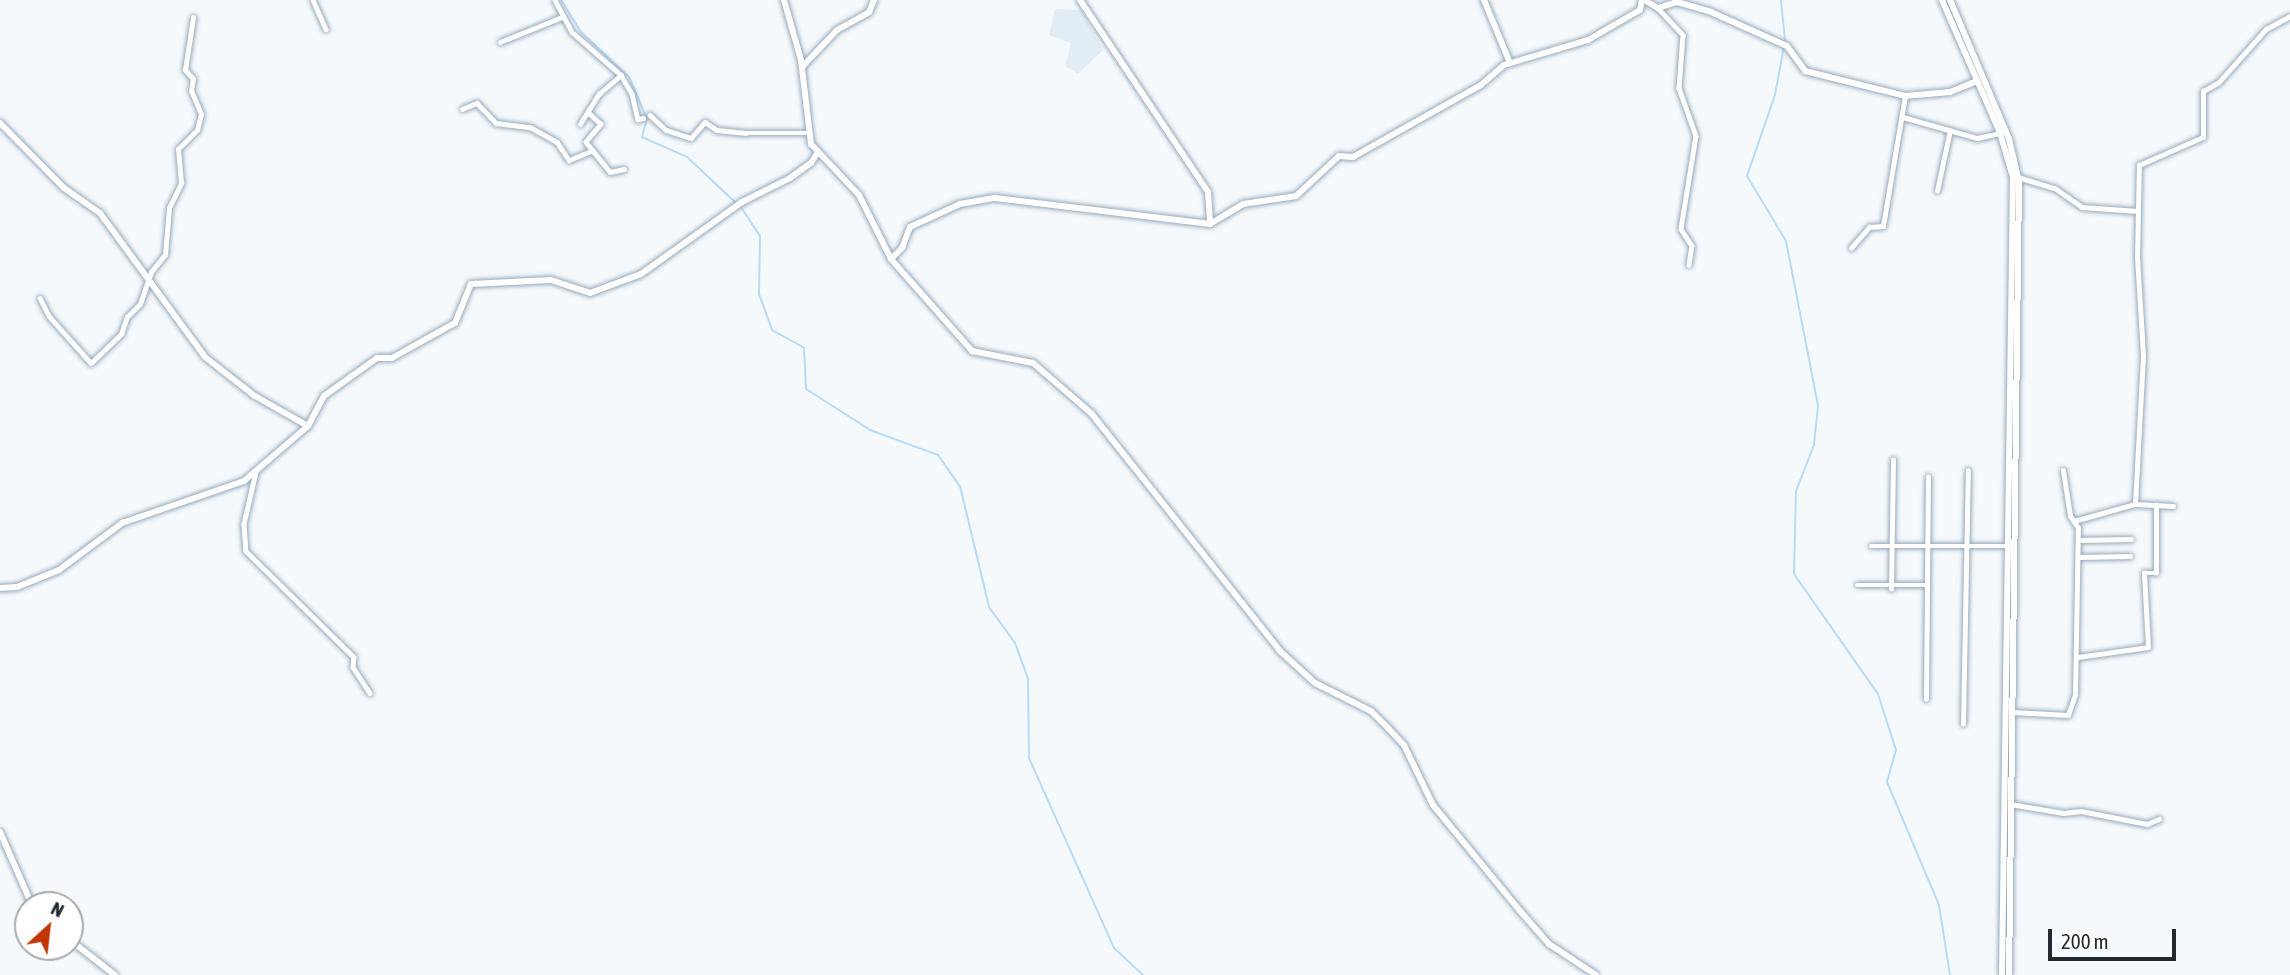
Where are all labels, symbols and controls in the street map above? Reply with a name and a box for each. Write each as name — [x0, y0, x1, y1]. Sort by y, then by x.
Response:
north arrow — [14, 891, 84, 961]
text: N — [48, 897, 68, 921]
scale bar — [2052, 916, 2180, 960]
text: 200 m — [2061, 929, 2109, 953]

